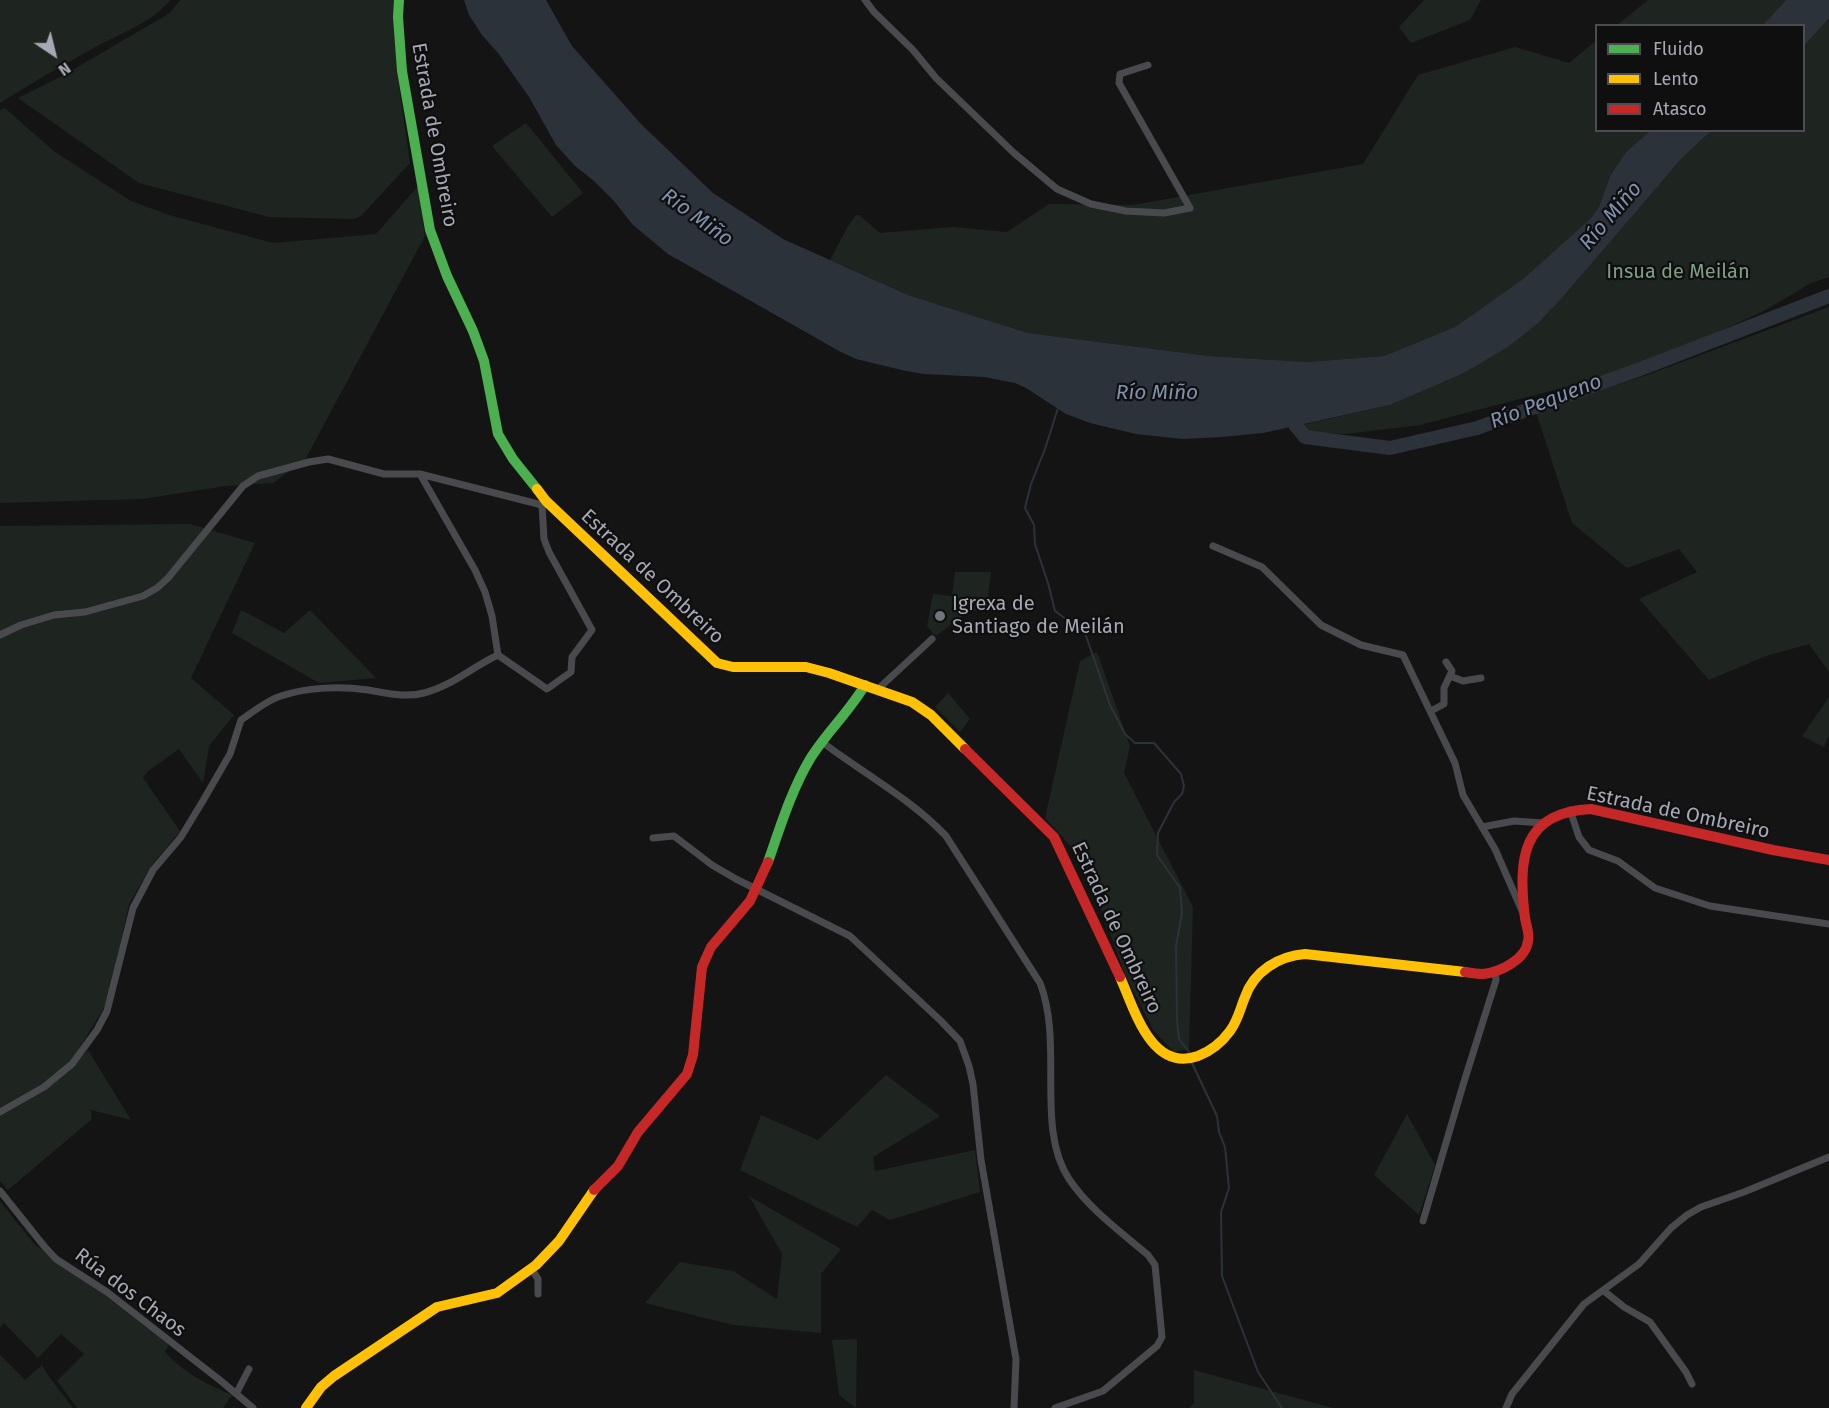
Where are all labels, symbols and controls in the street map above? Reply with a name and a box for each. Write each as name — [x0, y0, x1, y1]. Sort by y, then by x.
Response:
north arrow — [24, 24, 84, 84]
legend — [1595, 24, 1805, 132]
text: Fluido — [1653, 38, 1704, 60]
street label: Estrada de Ombreiro — [406, 41, 462, 229]
text: N — [55, 58, 74, 80]
text: Lento — [1653, 68, 1699, 90]
text: Atasco — [1653, 98, 1706, 120]
water label: Río Miño — [1574, 177, 1648, 255]
water label: Río Miño — [656, 184, 738, 252]
park label: Insua de Meilán — [1606, 260, 1750, 284]
water label: Río Pequeno — [1487, 369, 1605, 435]
water label: Río Miño — [1116, 380, 1198, 406]
street label: Estrada de Ombreiro — [576, 505, 728, 649]
place label: Igrexa de Santiago de Meilán — [952, 592, 1125, 639]
marker: Igrexa de Santiago de Meilán — [933, 609, 947, 623]
street label: Estrada de Ombreiro — [1584, 782, 1772, 844]
street label: Estrada de Ombreiro — [1066, 838, 1166, 1018]
street label: Rúa dos Chaos — [70, 1243, 190, 1343]

